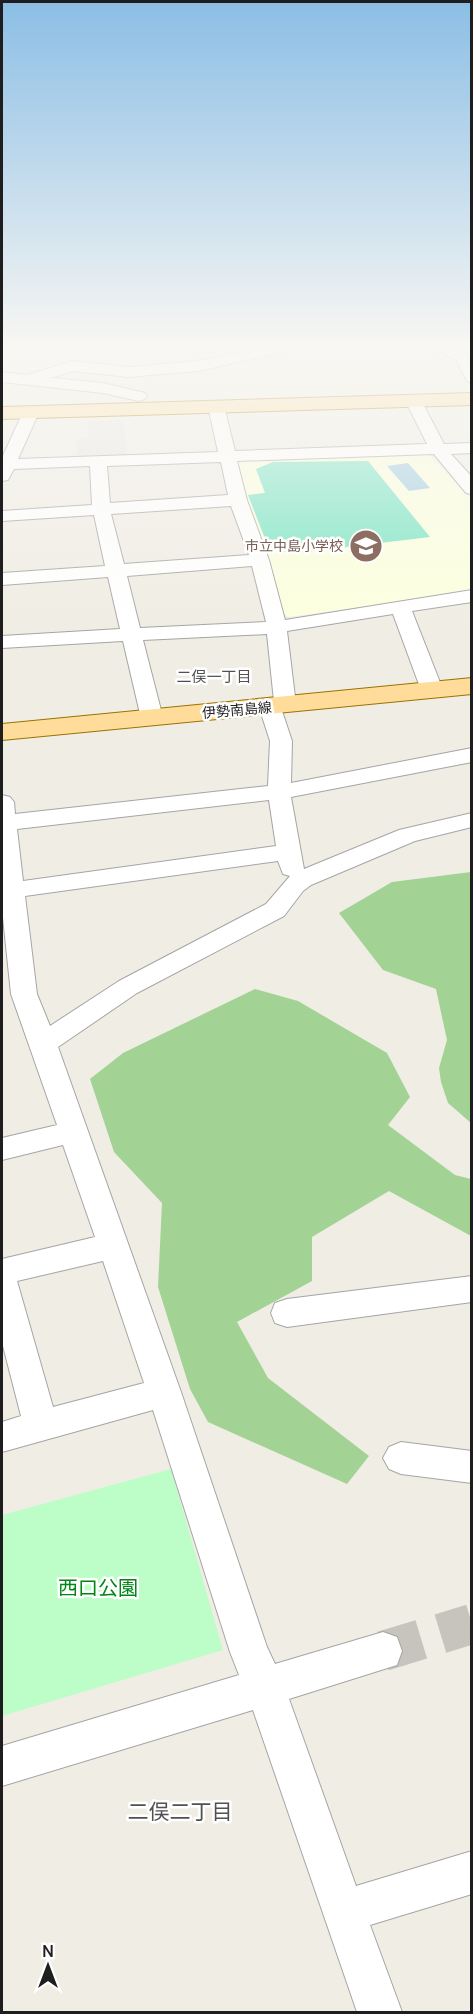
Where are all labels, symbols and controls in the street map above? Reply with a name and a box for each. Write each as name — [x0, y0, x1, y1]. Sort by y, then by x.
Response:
school or university icon: 市立中島小学校 — [348, 528, 384, 564]
place label: 市立中島小学校 — [245, 536, 343, 555]
district label: 二俣一丁目 — [176, 666, 252, 687]
street label: 伊勢南島線 — [201, 697, 273, 722]
park label: 西口公園 — [58, 1574, 138, 1601]
district label: 二俣二丁目 — [128, 1797, 233, 1825]
north arrow — [18, 1936, 78, 1996]
text: N — [42, 1940, 54, 1962]

